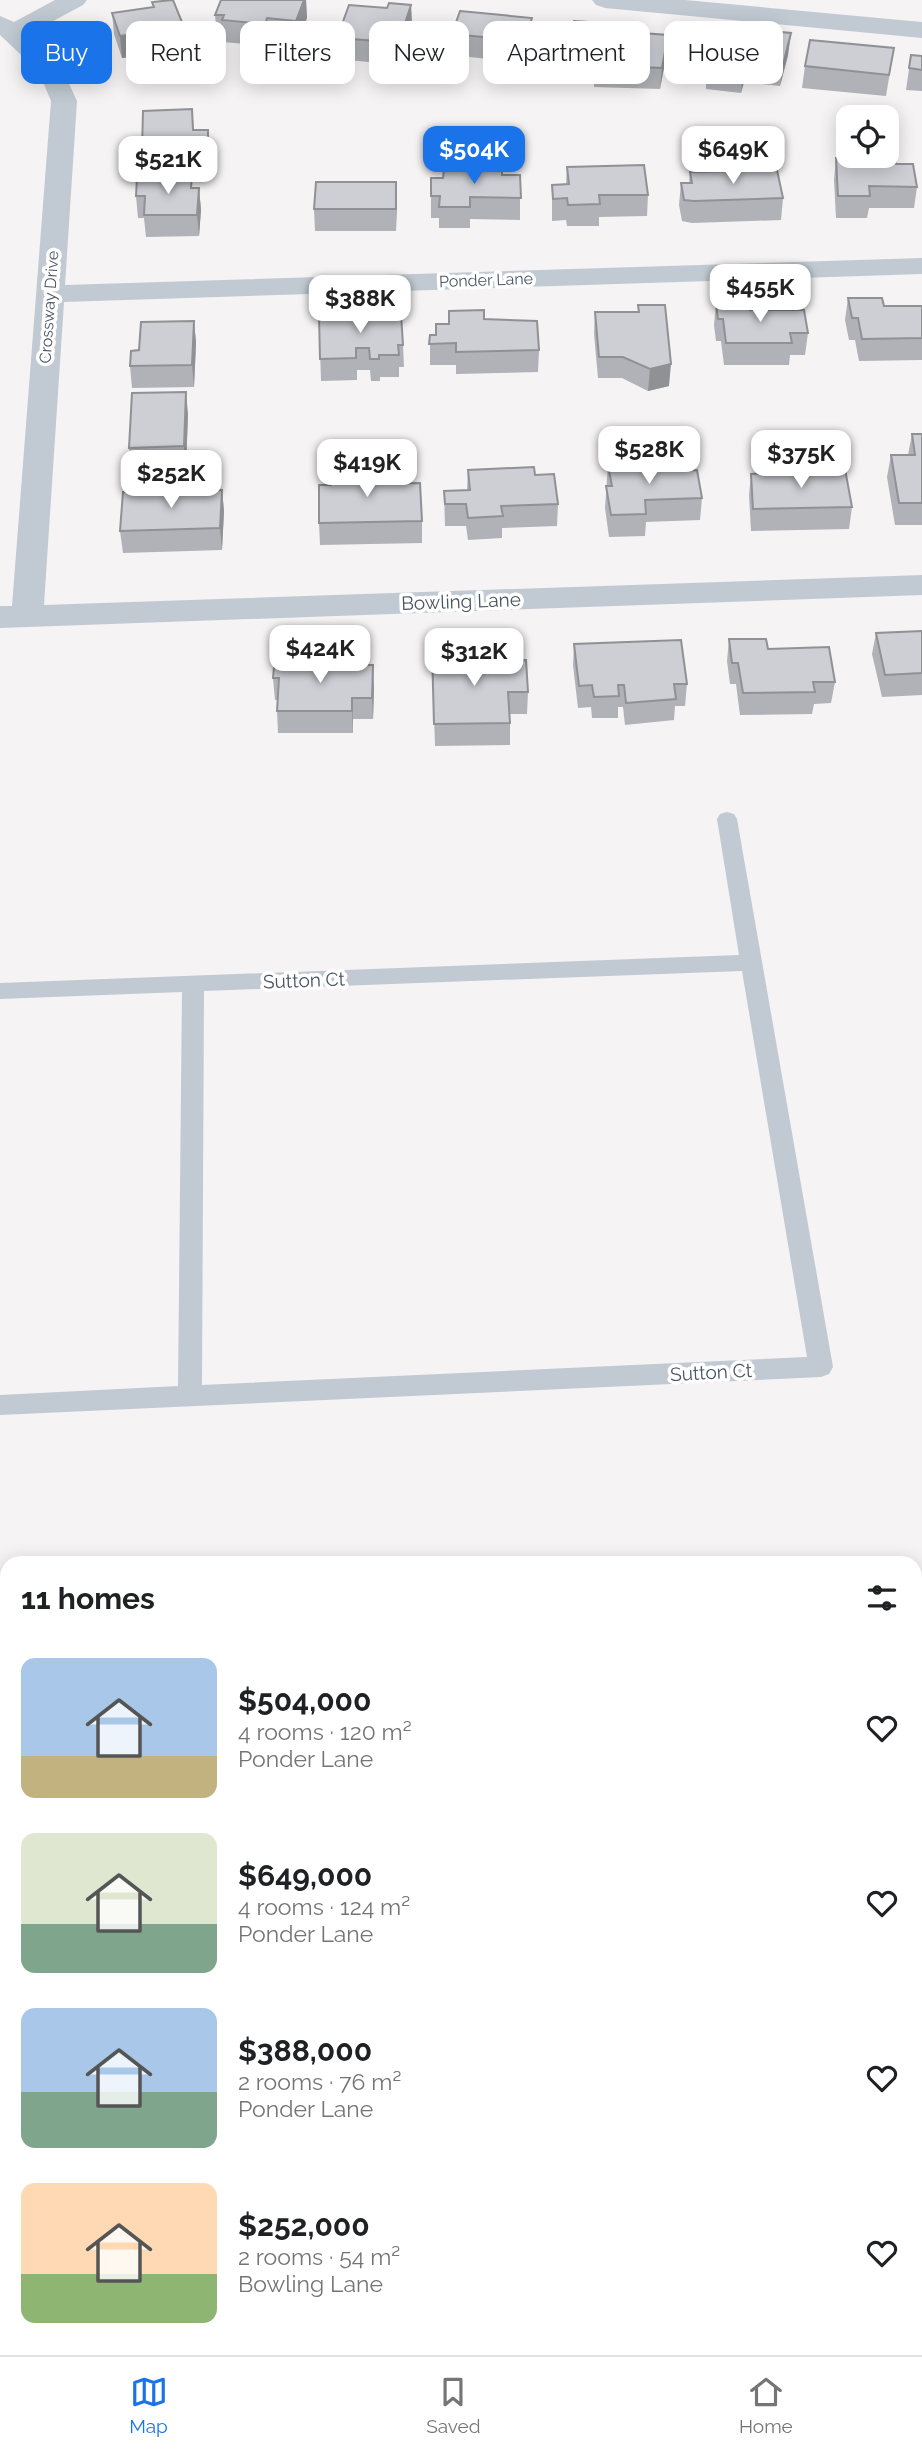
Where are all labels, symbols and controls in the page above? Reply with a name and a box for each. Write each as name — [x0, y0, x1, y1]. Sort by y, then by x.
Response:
chip: Buy — [21, 21, 112, 84]
chip: Rent — [126, 21, 226, 84]
chip: Filters — [240, 21, 355, 84]
chip: New — [369, 21, 469, 84]
chip: Apartment — [483, 21, 650, 84]
chip: House — [664, 21, 783, 84]
map controls — [836, 105, 899, 168]
button: locate — [836, 105, 899, 168]
pin: $504K — [425, 127, 523, 186]
pin: $649K — [684, 127, 782, 186]
text: $504K — [439, 135, 509, 162]
text: $649K — [698, 135, 768, 162]
pin: $521K — [119, 136, 217, 196]
text: $521K — [134, 145, 202, 172]
street label: Crossway Drive — [36, 250, 62, 364]
pin: $455K — [711, 264, 809, 324]
street label: Ponder Lane — [439, 269, 533, 291]
text: $455K — [726, 273, 794, 300]
pin: $388K — [311, 276, 409, 335]
text: $388K — [325, 284, 395, 311]
pin: $528K — [600, 426, 698, 486]
pin: $375K — [752, 430, 850, 490]
text: $528K — [614, 435, 684, 462]
text: $375K — [767, 439, 835, 466]
pin: $419K — [318, 440, 416, 499]
text: $419K — [333, 448, 401, 475]
pin: $252K — [122, 450, 220, 510]
text: $252K — [137, 459, 205, 486]
street label: Bowling Lane — [401, 588, 521, 614]
pin: $424K — [271, 626, 369, 685]
pin: $312K — [425, 628, 523, 688]
text: $424K — [285, 634, 355, 661]
text: $312K — [440, 637, 508, 664]
street label: Sutton Ct — [263, 968, 346, 992]
street label: Sutton Ct — [669, 1359, 753, 1385]
icon: filters — [863, 1579, 901, 1617]
text: 11 homes — [21, 1581, 155, 1616]
text: $504,000 — [238, 1683, 371, 1718]
icon: home — [77, 1686, 161, 1770]
icon: heart — [863, 1709, 901, 1747]
text: 4 rooms · 120 m² — [238, 1718, 412, 1745]
text: Ponder Lane — [238, 1745, 373, 1772]
text: $649,000 — [238, 1858, 372, 1893]
icon: home — [77, 1861, 161, 1945]
icon: heart — [863, 1884, 901, 1922]
text: 4 rooms · 124 m² — [238, 1893, 410, 1920]
text: Ponder Lane — [238, 1920, 373, 1947]
text: $388,000 — [238, 2033, 372, 2068]
icon: home — [77, 2036, 161, 2120]
icon: heart — [863, 2059, 901, 2097]
text: 2 rooms · 76 m² — [238, 2068, 401, 2095]
text: Ponder Lane — [238, 2095, 373, 2122]
text: $252,000 — [238, 2208, 370, 2243]
icon: home — [77, 2211, 161, 2295]
icon: heart — [863, 2234, 901, 2272]
text: 2 rooms · 54 m² — [238, 2243, 400, 2270]
text: Bowling Lane — [238, 2270, 383, 2297]
tab: Map — [129, 2373, 168, 2437]
tab: Saved — [426, 2373, 481, 2437]
tab: Home — [739, 2373, 793, 2437]

